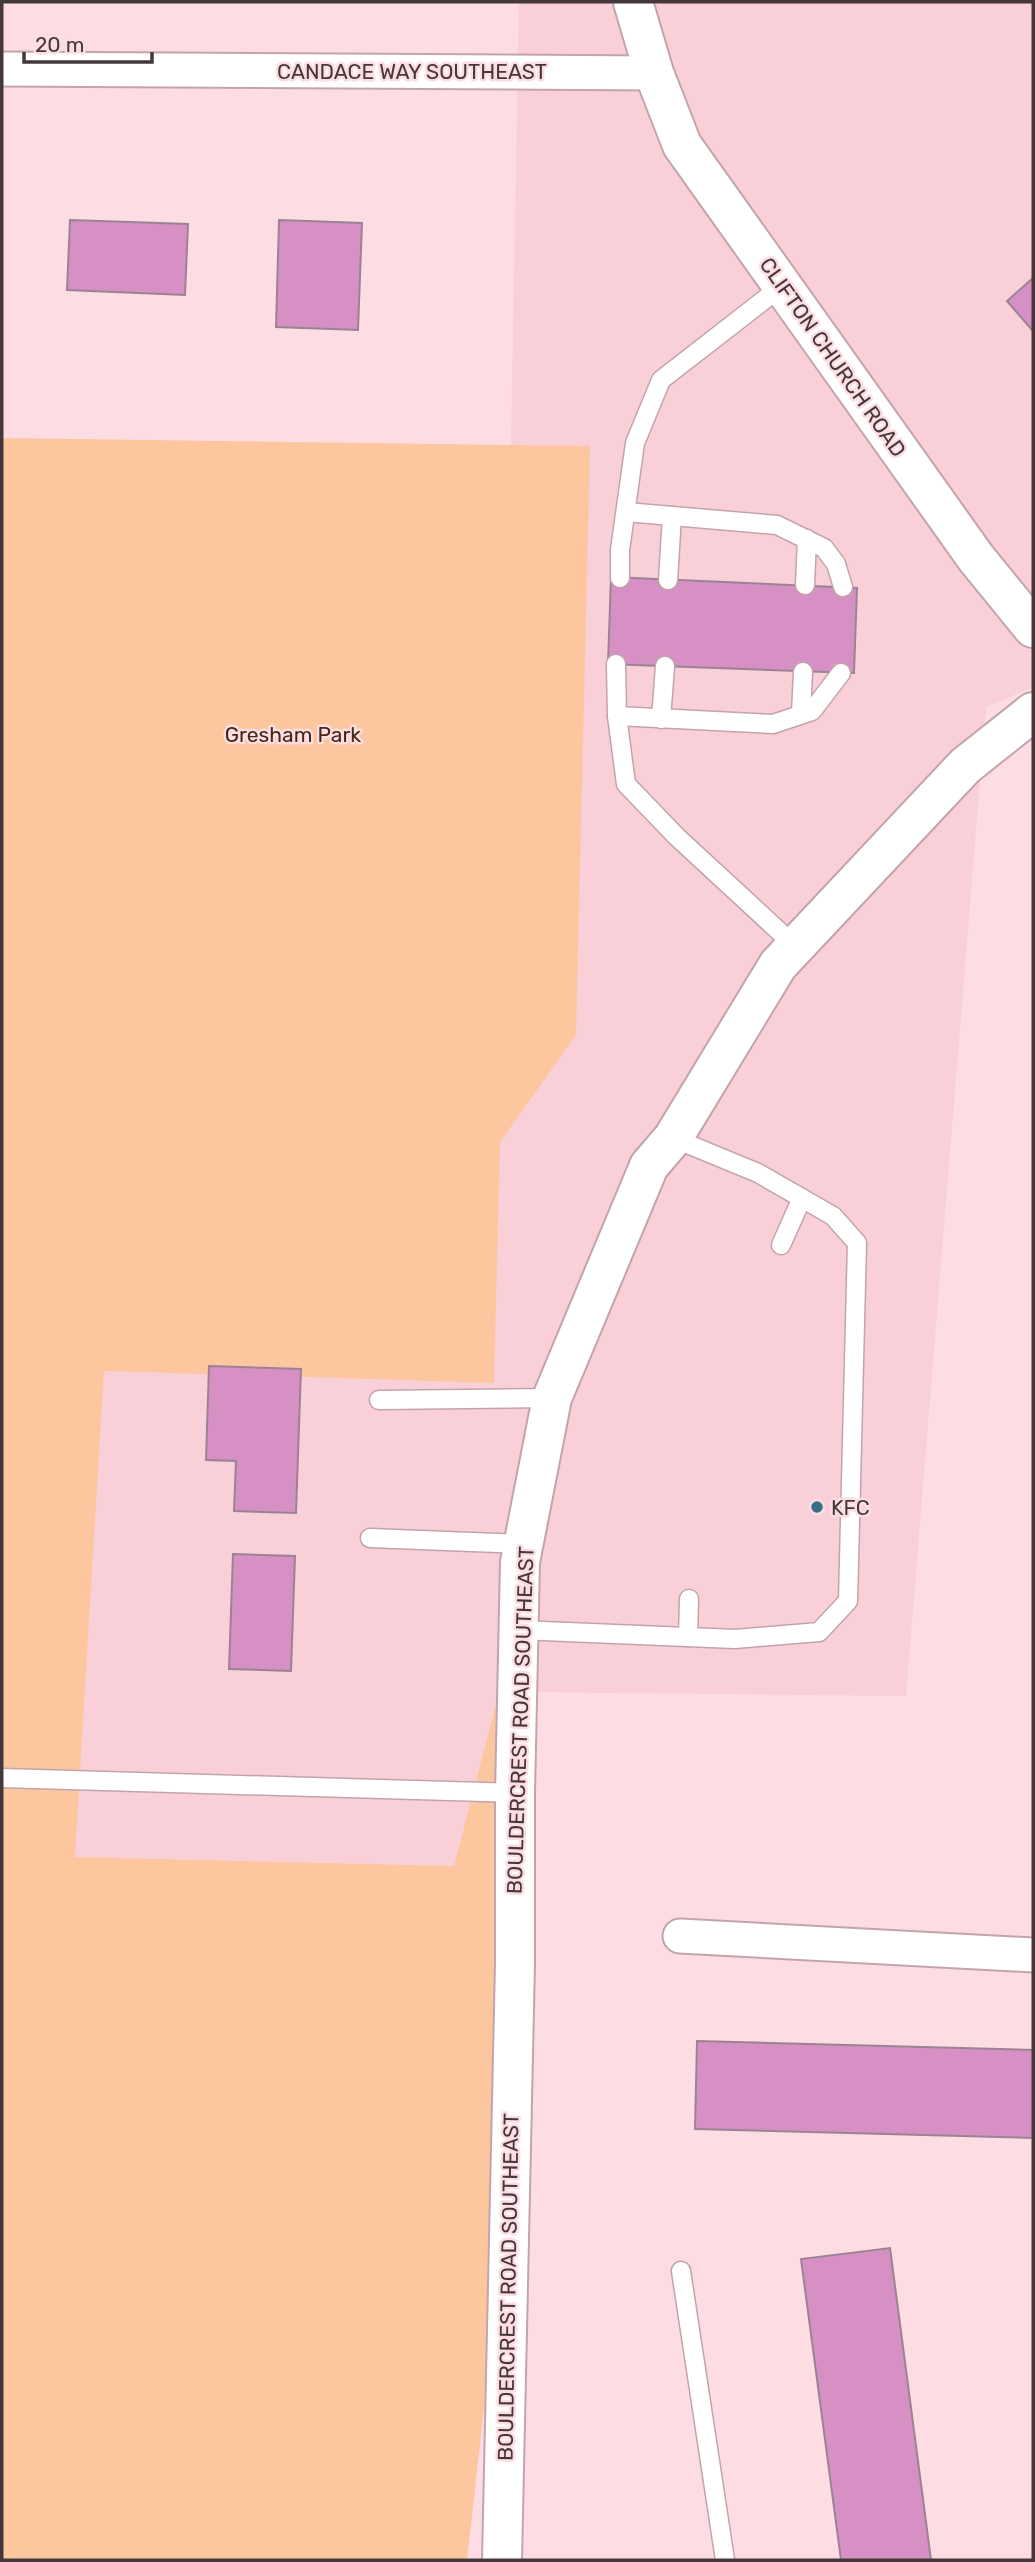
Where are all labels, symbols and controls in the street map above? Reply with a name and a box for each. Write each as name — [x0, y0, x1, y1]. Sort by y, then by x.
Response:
scale bar — [24, 21, 152, 65]
text: 20 m — [35, 32, 84, 57]
street label: CANDACE WAY SOUTHEAST — [277, 59, 547, 84]
street label: CLIFTON CHURCH ROAD — [755, 253, 911, 461]
park label: Gresham Park — [225, 722, 361, 747]
place label: KFC — [831, 1495, 870, 1520]
marker: KFC — [809, 1499, 825, 1515]
street label: BOULDERCREST ROAD SOUTHEAST — [501, 1546, 539, 1894]
street label: BOULDERCREST ROAD SOUTHEAST — [492, 2113, 524, 2461]

